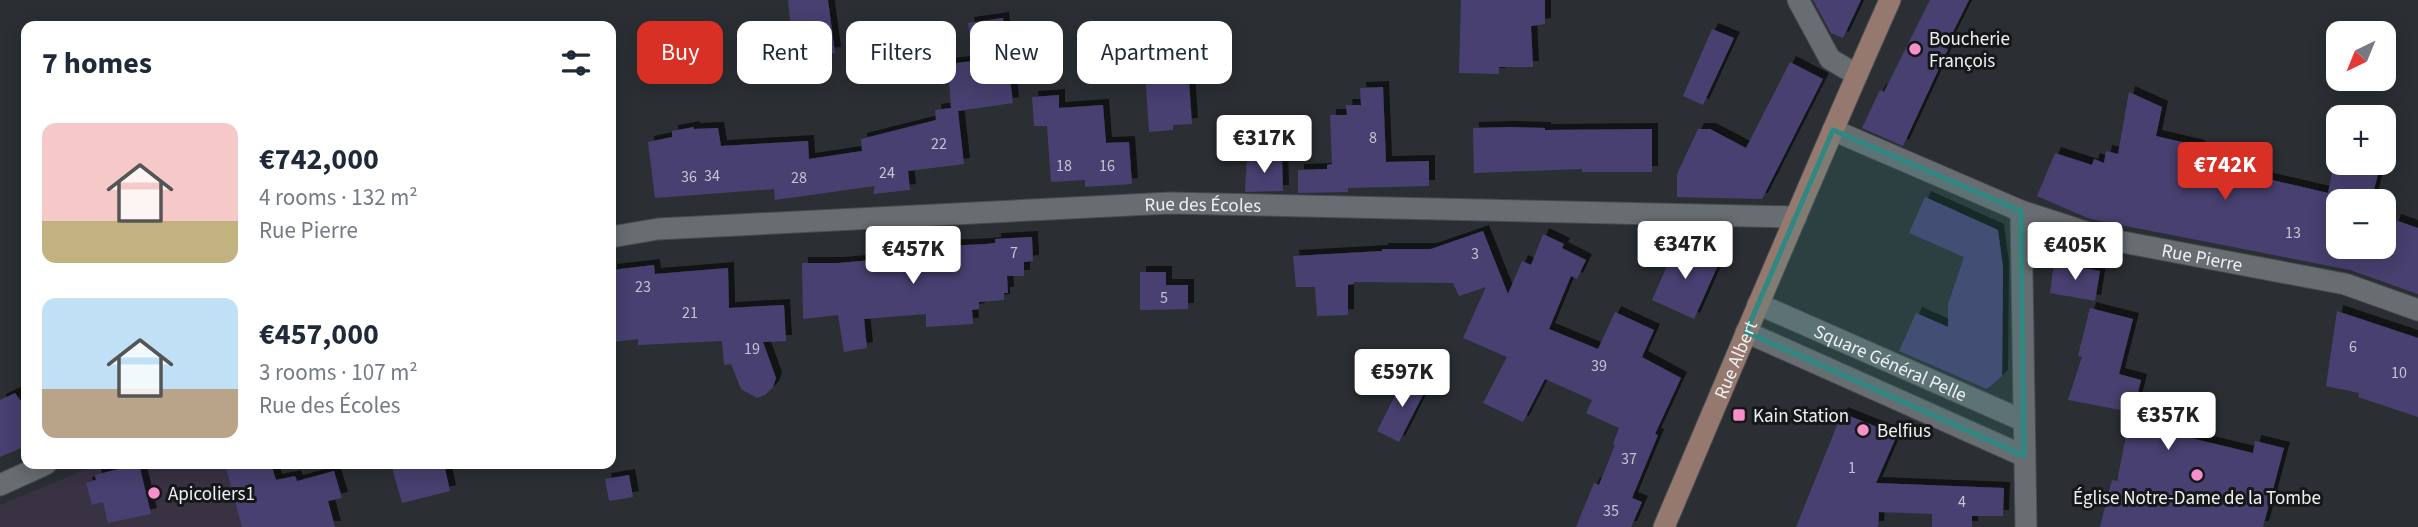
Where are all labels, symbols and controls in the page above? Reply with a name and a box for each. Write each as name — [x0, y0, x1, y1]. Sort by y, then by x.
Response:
chip: Buy — [637, 21, 723, 84]
chip: Rent — [737, 21, 832, 84]
chip: Filters — [846, 21, 956, 84]
chip: New — [970, 21, 1063, 84]
chip: Apartment — [1077, 21, 1232, 84]
north arrow — [2326, 21, 2396, 91]
map controls — [2326, 21, 2396, 259]
place label: Boucherie François — [1929, 26, 2010, 75]
marker: Boucherie François — [1907, 41, 1923, 57]
text: 7 homes — [42, 42, 152, 85]
icon: filters — [557, 44, 595, 82]
button: + — [2326, 105, 2396, 175]
pin: €317K — [1215, 116, 1313, 175]
text: €317K — [1233, 121, 1295, 154]
house number: 8 — [1369, 127, 1377, 149]
house number: 22 — [931, 133, 947, 155]
text: €742,000 — [259, 138, 379, 181]
pin: €742K — [2176, 142, 2274, 202]
text: €742K — [2194, 148, 2256, 181]
icon: home — [98, 151, 182, 235]
house number: 18 — [1056, 155, 1072, 177]
house number: 16 — [1099, 155, 1115, 177]
house number: 24 — [879, 162, 895, 184]
house number: 34 — [704, 165, 720, 187]
house number: 36 — [681, 166, 697, 188]
house number: 28 — [791, 167, 807, 189]
text: 4 rooms · 132 m² — [259, 181, 418, 214]
button: − — [2326, 189, 2396, 259]
street label: Rue des Écoles — [1144, 191, 1261, 220]
text: Rue Pierre — [259, 214, 358, 247]
pin: €347K — [1636, 222, 1734, 281]
pin: €405K — [2026, 222, 2124, 282]
house number: 13 — [2285, 222, 2301, 244]
pin: €457K — [864, 226, 962, 286]
text: €347K — [1654, 227, 1716, 260]
text: €405K — [2044, 228, 2106, 261]
text: €457K — [882, 232, 944, 265]
street label: Rue Pierre — [2159, 238, 2245, 279]
house number: 7 — [1010, 242, 1018, 264]
house number: 3 — [1471, 243, 1479, 265]
house number: 23 — [635, 276, 651, 298]
house number: 5 — [1160, 287, 1168, 309]
house number: 21 — [682, 302, 698, 324]
text: €457,000 — [259, 313, 379, 356]
street label: Rue Albert — [1708, 316, 1765, 403]
street label: Square Général Pelle — [1809, 318, 1971, 409]
icon: home — [98, 326, 182, 410]
house number: 6 — [2349, 336, 2357, 358]
house number: 19 — [744, 338, 760, 360]
pin: €597K — [1353, 350, 1451, 409]
text: €597K — [1371, 355, 1433, 388]
house number: 39 — [1591, 355, 1607, 377]
text: 3 rooms · 107 m² — [259, 356, 418, 389]
house number: 10 — [2391, 362, 2407, 384]
text: Rue des Écoles — [259, 389, 400, 422]
pin: €357K — [2119, 392, 2217, 452]
text: €357K — [2137, 398, 2199, 431]
place label: Kain Station — [1753, 403, 1849, 430]
marker: Kain Station — [1731, 407, 1747, 423]
place label: Belfius — [1877, 418, 1931, 445]
marker: Belfius — [1855, 422, 1871, 438]
house number: 37 — [1621, 448, 1637, 470]
house number: 1 — [1848, 457, 1856, 479]
marker: Église Notre-Dame de la Tombe — [2189, 467, 2205, 483]
place label: Apicoliers1 — [168, 481, 255, 508]
marker: Apicoliers1 — [146, 485, 162, 501]
place label: Église Notre-Dame de la Tombe — [2073, 485, 2321, 512]
house number: 4 — [1958, 491, 1966, 513]
house number: 35 — [1603, 500, 1619, 522]

